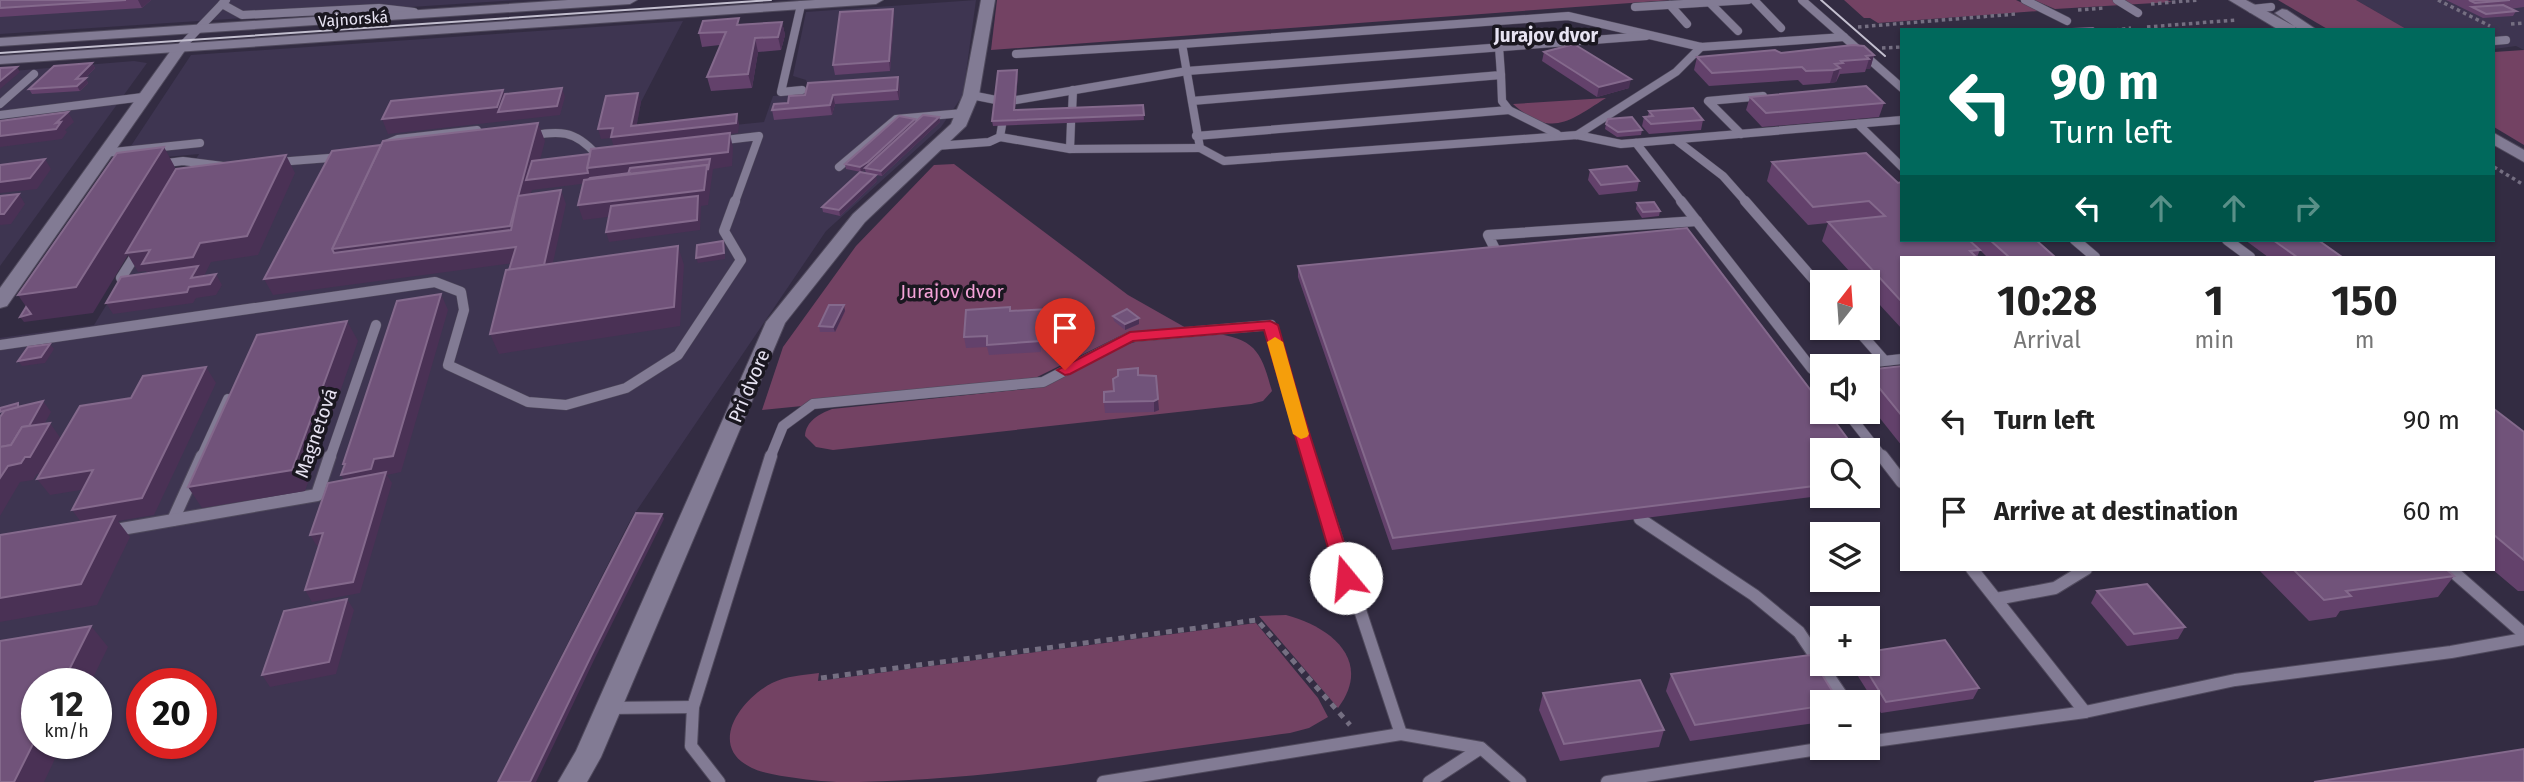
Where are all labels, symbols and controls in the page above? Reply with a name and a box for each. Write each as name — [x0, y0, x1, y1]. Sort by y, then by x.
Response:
street label: Vajnorská — [317, 7, 389, 31]
district label: Jurajov dvor — [1493, 24, 1599, 47]
text: 90 m — [2050, 53, 2159, 112]
icon: left — [1935, 56, 2026, 147]
text: Turn left — [2050, 113, 2172, 151]
icon: left — [2069, 189, 2107, 227]
icon: ahead — [2142, 189, 2180, 227]
icon: ahead — [2215, 189, 2253, 227]
icon: right — [2288, 189, 2326, 227]
north arrow — [1810, 270, 1880, 340]
map controls — [1810, 270, 1880, 760]
text: 10:28 — [1997, 276, 2097, 326]
text: 1 — [2205, 276, 2224, 326]
text: 150 — [2331, 276, 2398, 326]
park label: Jurajov dvor — [900, 280, 1004, 303]
pin — [1035, 298, 1095, 370]
icon: arrive — [1046, 309, 1084, 347]
text: Arrival — [2014, 326, 2081, 354]
text: min — [2194, 326, 2234, 354]
text: m — [2355, 326, 2374, 354]
street label: Pri dvore — [723, 346, 775, 426]
button: sound — [1810, 354, 1880, 424]
street label: Magnetová — [290, 385, 342, 481]
icon: left — [1935, 402, 1973, 440]
text: Turn left — [1994, 405, 2095, 436]
text: 90 m — [2403, 405, 2460, 436]
button: search — [1810, 438, 1880, 508]
icon: arrive — [1935, 493, 1973, 531]
text: Arrive at destination — [1994, 496, 2238, 527]
text: 60 m — [2402, 496, 2460, 527]
button: layers — [1810, 522, 1880, 592]
position arrow — [1309, 541, 1383, 615]
button: + — [1810, 606, 1880, 676]
speed limit sign: 20 — [126, 668, 217, 759]
text: 12 — [49, 683, 84, 725]
button: − — [1810, 690, 1880, 760]
text: km/h — [44, 720, 89, 742]

